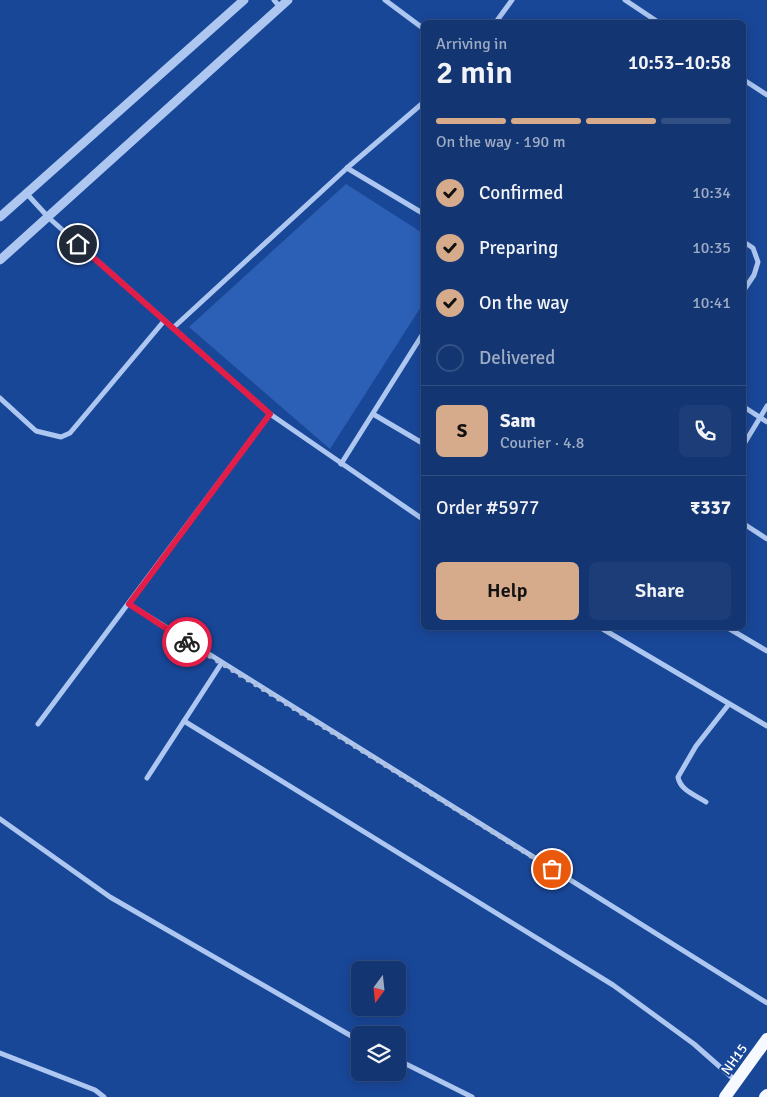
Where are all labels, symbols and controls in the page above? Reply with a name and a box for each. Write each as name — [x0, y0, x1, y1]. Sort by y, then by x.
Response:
text: Arriving in — [436, 34, 507, 54]
text: 10:53–10:58 — [628, 51, 731, 75]
text: 2 min — [436, 53, 513, 92]
text: On the way · 190 m — [436, 132, 566, 152]
icon: check — [436, 179, 464, 207]
text: Confirmed — [479, 181, 563, 205]
text: 10:34 — [692, 183, 731, 203]
pin — [57, 223, 99, 265]
icon: home — [64, 230, 92, 258]
icon: check — [436, 234, 464, 262]
text: Preparing — [479, 236, 558, 260]
text: 10:35 — [692, 238, 731, 258]
icon: check — [436, 289, 464, 317]
text: On the way — [479, 291, 569, 315]
text: 10:41 — [692, 293, 731, 313]
text: Delivered — [479, 346, 555, 370]
button: phone — [679, 405, 731, 457]
text: Sam — [500, 409, 536, 433]
text: S — [457, 419, 467, 443]
text: Courier · 4.8 — [500, 433, 584, 453]
text: Order #5977 — [436, 496, 539, 520]
text: ₹337 — [690, 496, 731, 520]
button: Help — [436, 562, 579, 620]
button: Share — [589, 562, 731, 620]
courier — [162, 617, 212, 667]
icon: bike — [173, 628, 201, 656]
pin — [531, 848, 573, 890]
icon: bag — [538, 855, 566, 883]
north arrow — [351, 961, 406, 1016]
map controls — [351, 961, 406, 1081]
button: layers — [351, 1026, 406, 1081]
street label: NH15 — [718, 1041, 751, 1078]

